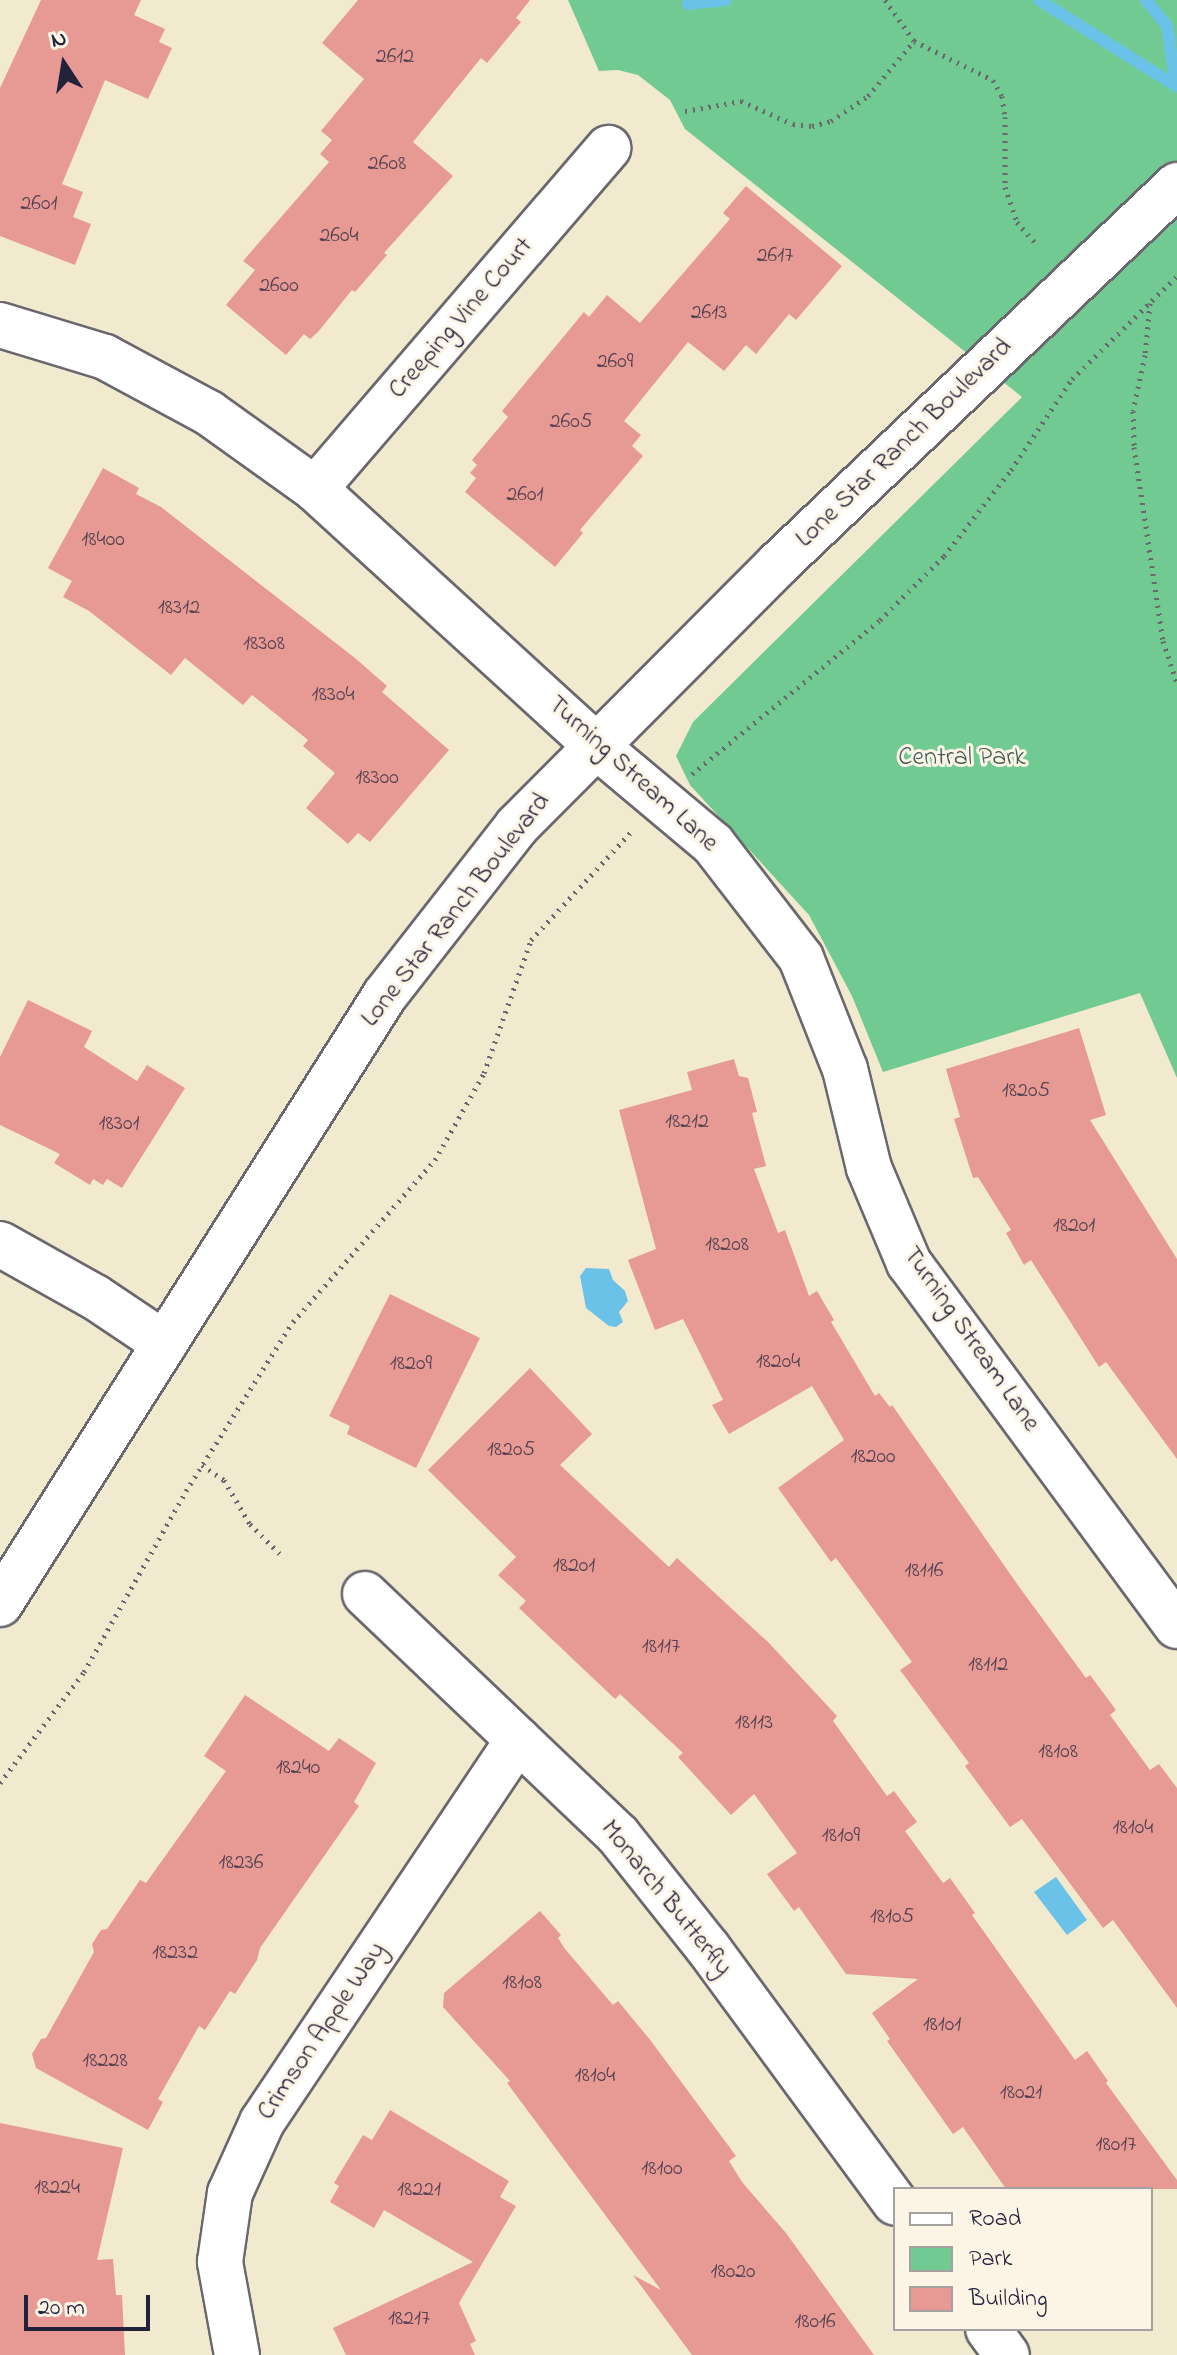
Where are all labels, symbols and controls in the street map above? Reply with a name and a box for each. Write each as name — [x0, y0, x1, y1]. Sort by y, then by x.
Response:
text: N — [48, 23, 70, 58]
north arrow — [24, 24, 104, 104]
house number: 2612 — [376, 45, 414, 71]
house number: 2608 — [368, 152, 406, 178]
house number: 2601 — [20, 192, 58, 218]
house number: 2604 — [319, 224, 359, 250]
street label: Creeping Vine Court — [383, 232, 541, 406]
house number: 2617 — [757, 244, 793, 270]
house number: 2600 — [259, 274, 299, 300]
house number: 2613 — [691, 301, 727, 327]
street label: Lone Star Ranch Boulevard — [790, 333, 1020, 555]
house number: 2609 — [597, 350, 633, 376]
house number: 2605 — [550, 410, 592, 436]
house number: 2601 — [506, 483, 544, 509]
house number: 18400 — [81, 528, 125, 554]
house number: 18312 — [158, 596, 200, 622]
house number: 18308 — [243, 632, 285, 658]
house number: 18304 — [312, 683, 354, 709]
street label: Turning Stream Lane — [540, 690, 724, 860]
park label: Central Park — [898, 743, 1026, 775]
house number: 18300 — [355, 766, 399, 792]
street label: Lone Star Ranch Boulevard — [356, 788, 558, 1034]
house number: 18205 — [1002, 1079, 1050, 1105]
house number: 18212 — [665, 1110, 709, 1136]
house number: 18301 — [99, 1112, 139, 1138]
house number: 18201 — [1053, 1214, 1095, 1240]
house number: 18208 — [705, 1233, 749, 1259]
street label: Turning Stream Lane — [895, 1241, 1045, 1439]
house number: 18204 — [756, 1350, 800, 1376]
house number: 18209 — [390, 1352, 432, 1378]
house number: 18205 — [487, 1438, 535, 1464]
house number: 18200 — [850, 1445, 896, 1471]
house number: 18201 — [553, 1554, 595, 1580]
house number: 18116 — [905, 1559, 943, 1585]
house number: 18117 — [642, 1635, 680, 1661]
house number: 18112 — [968, 1653, 1008, 1679]
house number: 18113 — [735, 1711, 773, 1737]
house number: 18108 — [1038, 1740, 1078, 1766]
house number: 18240 — [276, 1756, 320, 1782]
street label: Monarch Butterfly — [593, 1815, 737, 1983]
house number: 18104 — [1113, 1816, 1153, 1842]
house number: 18109 — [822, 1824, 860, 1850]
house number: 18236 — [219, 1851, 263, 1877]
house number: 18105 — [870, 1905, 914, 1931]
street label: Crimson Apple Way — [252, 1937, 394, 2127]
house number: 18232 — [152, 1941, 198, 1967]
house number: 18108 — [502, 1971, 542, 1997]
house number: 18101 — [923, 2013, 961, 2039]
house number: 18228 — [82, 2049, 128, 2075]
house number: 18104 — [575, 2064, 615, 2090]
house number: 18021 — [1000, 2081, 1042, 2107]
house number: 18017 — [1096, 2133, 1136, 2159]
house number: 18100 — [641, 2157, 683, 2183]
house number: 18224 — [34, 2176, 80, 2202]
house number: 18221 — [397, 2178, 441, 2204]
legend — [893, 2187, 1153, 2331]
text: Road — [969, 2202, 1021, 2237]
text: Park — [969, 2242, 1012, 2277]
house number: 18020 — [710, 2260, 756, 2286]
scale bar — [28, 2279, 154, 2329]
text: Building — [969, 2282, 1048, 2317]
text: 20 m — [38, 2291, 85, 2326]
house number: 18217 — [388, 2307, 430, 2333]
house number: 18016 — [794, 2310, 836, 2336]

